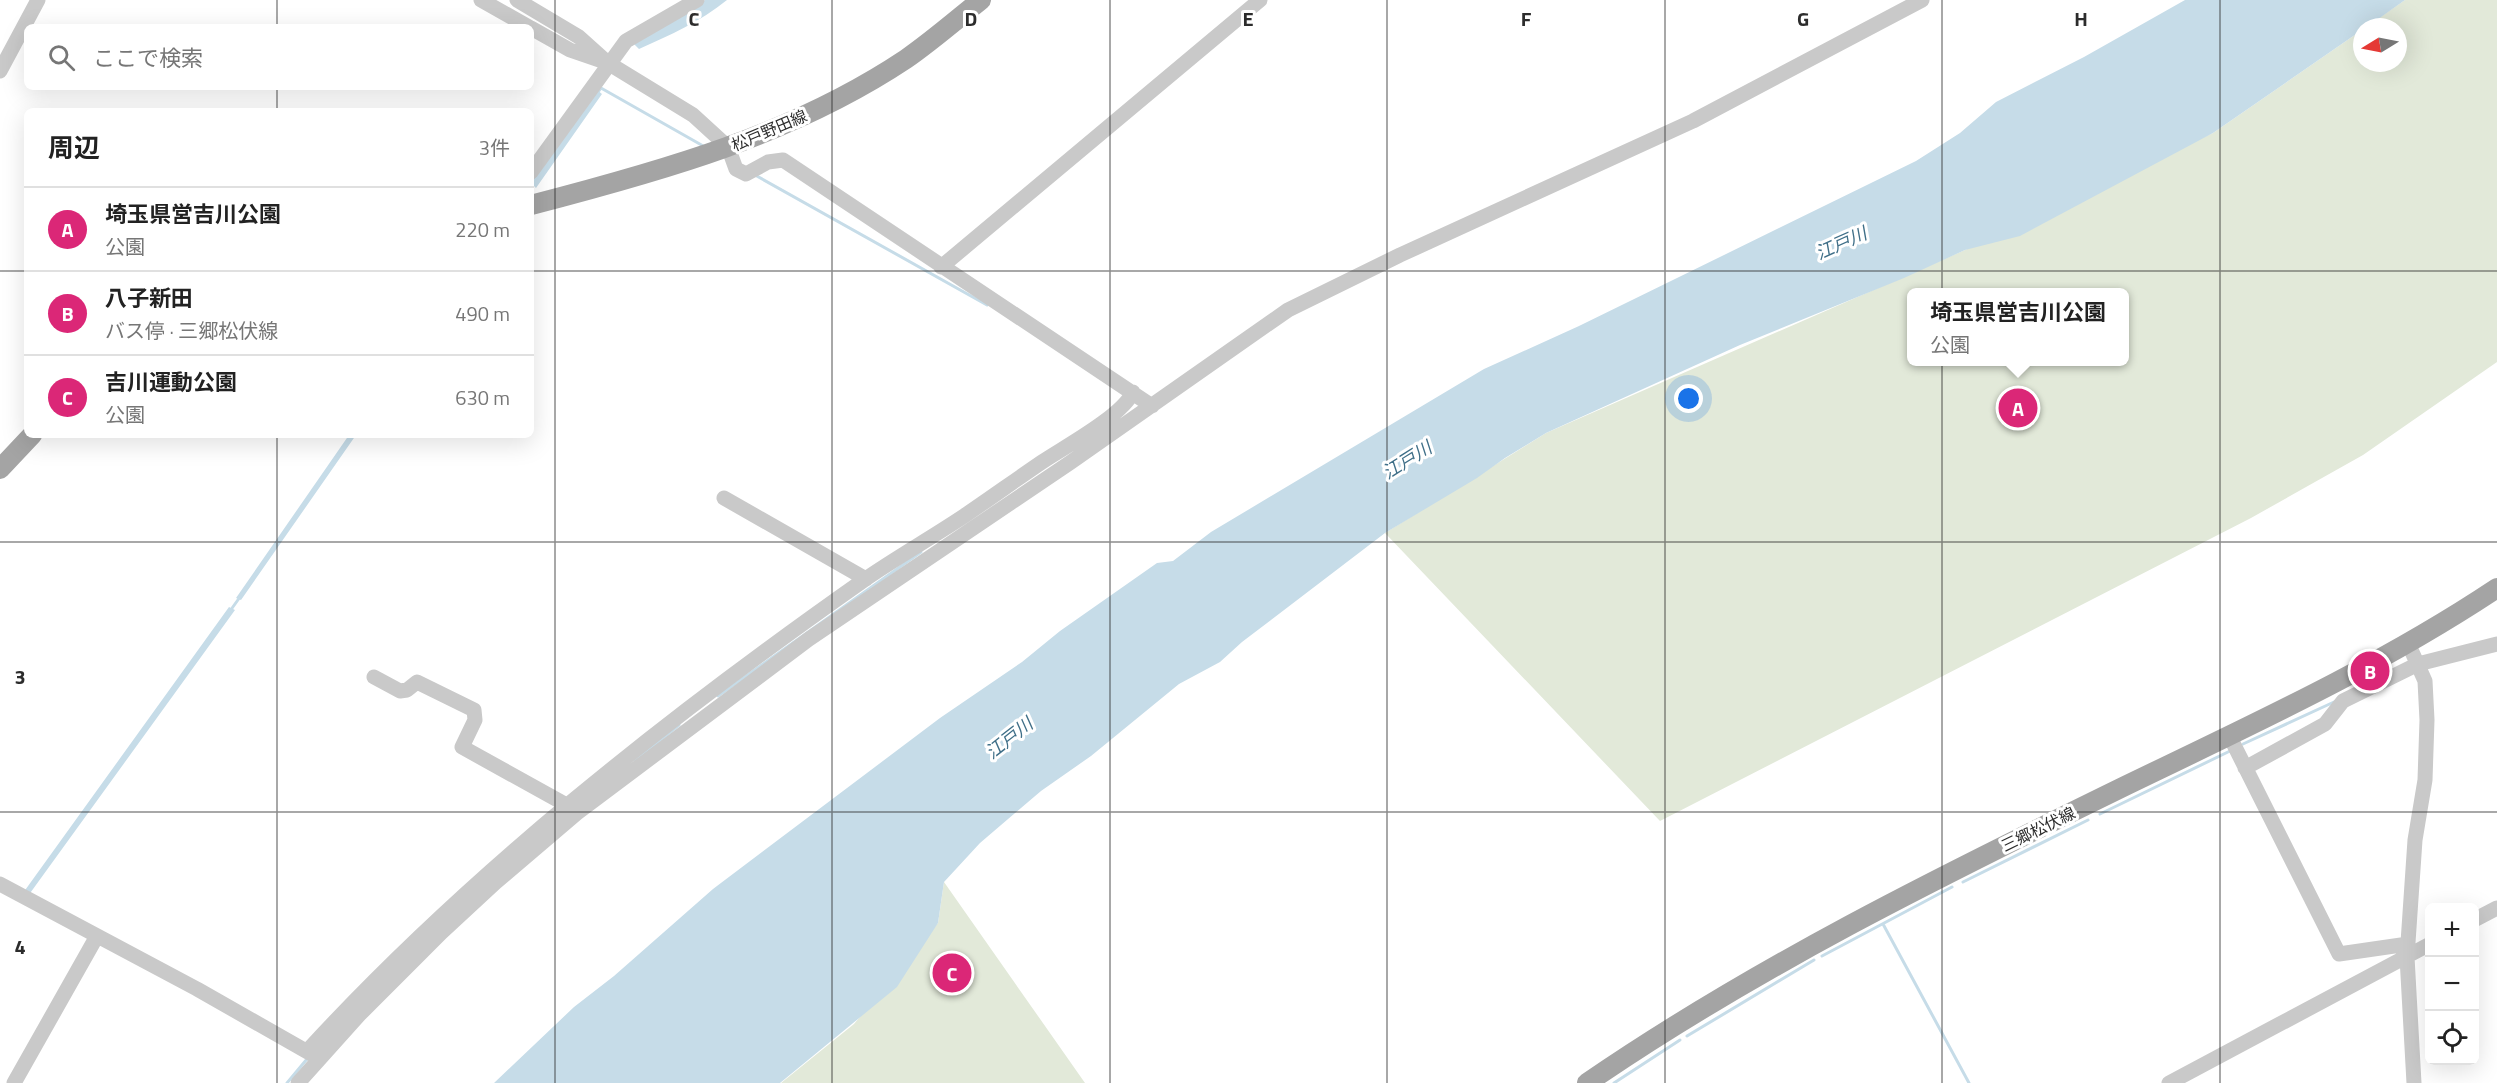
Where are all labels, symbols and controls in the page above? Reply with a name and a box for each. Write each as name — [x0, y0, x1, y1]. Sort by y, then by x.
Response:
text: C — [689, 3, 700, 34]
text: D — [965, 3, 977, 34]
text: E — [1242, 3, 1254, 34]
text: F — [1521, 3, 1532, 34]
text: G — [1797, 3, 1809, 34]
text: H — [2074, 3, 2088, 34]
north arrow — [2353, 18, 2407, 72]
search box — [24, 24, 534, 90]
icon: search — [45, 41, 78, 74]
text: ここで検索 — [93, 41, 203, 75]
street label: 松戸野田線 — [727, 103, 811, 157]
text: 周辺 — [48, 128, 100, 167]
text: 3件 — [479, 132, 510, 163]
text: 埼玉県営吉川公園 — [105, 197, 281, 231]
text: A — [61, 214, 74, 245]
text: 220 m — [455, 214, 510, 245]
water label: 江戸川 — [1811, 219, 1873, 266]
text: 公園 — [105, 231, 145, 262]
text: 八子新田 — [105, 281, 193, 315]
popup — [1907, 288, 2129, 366]
text: 埼玉県営吉川公園 — [1930, 295, 2106, 329]
text: B — [61, 298, 74, 329]
text: 490 m — [455, 298, 510, 329]
text: バス停 · 三郷松伏線 — [105, 315, 278, 346]
text: 公園 — [1930, 329, 1970, 360]
text: 吉川運動公園 — [105, 365, 237, 399]
text: C — [62, 382, 73, 413]
text: 630 m — [455, 382, 510, 413]
your location — [1674, 384, 1703, 413]
pin: A — [1998, 386, 2038, 430]
text: 公園 — [105, 399, 145, 430]
water label: 江戸川 — [1377, 433, 1439, 486]
pin: B — [2350, 648, 2390, 694]
text: 3 — [14, 661, 26, 692]
water label: 江戸川 — [979, 710, 1040, 765]
street label: 三郷松伏線 — [1997, 801, 2079, 857]
map controls — [2425, 903, 2479, 1065]
button: + — [2425, 903, 2479, 957]
text: 4 — [14, 931, 26, 962]
pin: C — [932, 950, 972, 996]
button: − — [2425, 957, 2479, 1011]
button: locate — [2425, 1011, 2479, 1065]

